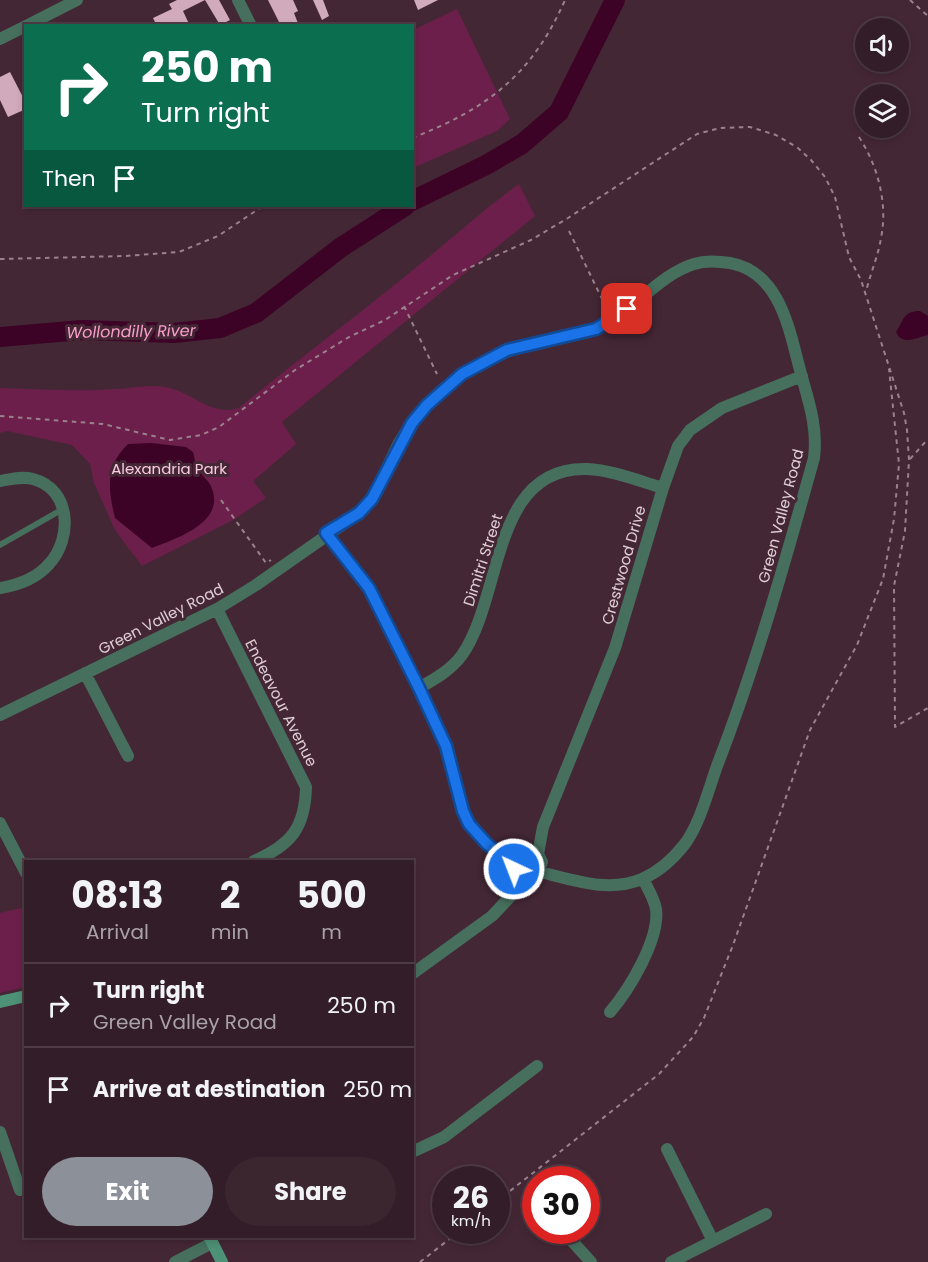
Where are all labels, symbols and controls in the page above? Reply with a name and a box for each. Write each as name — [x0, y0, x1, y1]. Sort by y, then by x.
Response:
map controls — [855, 18, 909, 138]
button: sound — [855, 18, 909, 72]
text: 250 m — [141, 38, 273, 97]
icon: right — [42, 48, 120, 126]
button: layers — [855, 84, 909, 138]
text: Turn right — [141, 94, 270, 131]
icon: arrive — [108, 162, 141, 195]
text: Then — [42, 163, 96, 194]
pin — [601, 283, 652, 334]
icon: arrive — [610, 292, 643, 325]
water label: Wollondilly River — [66, 319, 197, 344]
street label: Green Valley Road — [753, 447, 809, 585]
park label: Alexandria Park — [111, 458, 227, 479]
street label: Crestwood Drive — [596, 503, 651, 627]
street label: Dimitri Street — [458, 511, 507, 609]
street label: Green Valley Road — [95, 578, 227, 659]
street label: Endeavour Avenue — [240, 635, 323, 770]
position arrow — [482, 837, 546, 901]
text: 08:13 — [71, 870, 164, 921]
text: 2 — [220, 870, 240, 921]
text: 500 — [296, 870, 367, 921]
text: Arrival — [86, 918, 149, 946]
text: min — [211, 918, 249, 946]
text: m — [321, 918, 342, 946]
text: Turn right — [93, 975, 204, 1006]
icon: right — [42, 989, 75, 1022]
text: 250 m — [327, 990, 396, 1021]
text: Green Valley Road — [93, 1008, 277, 1036]
icon: arrive — [42, 1073, 75, 1106]
text: Arrive at destination — [93, 1074, 325, 1105]
text: 250 m — [343, 1074, 412, 1105]
button: Exit — [42, 1157, 213, 1226]
button: Share — [225, 1157, 396, 1226]
speed limit sign: 30 — [522, 1166, 600, 1244]
text: 26 — [453, 1176, 489, 1219]
text: km/h — [451, 1210, 491, 1231]

